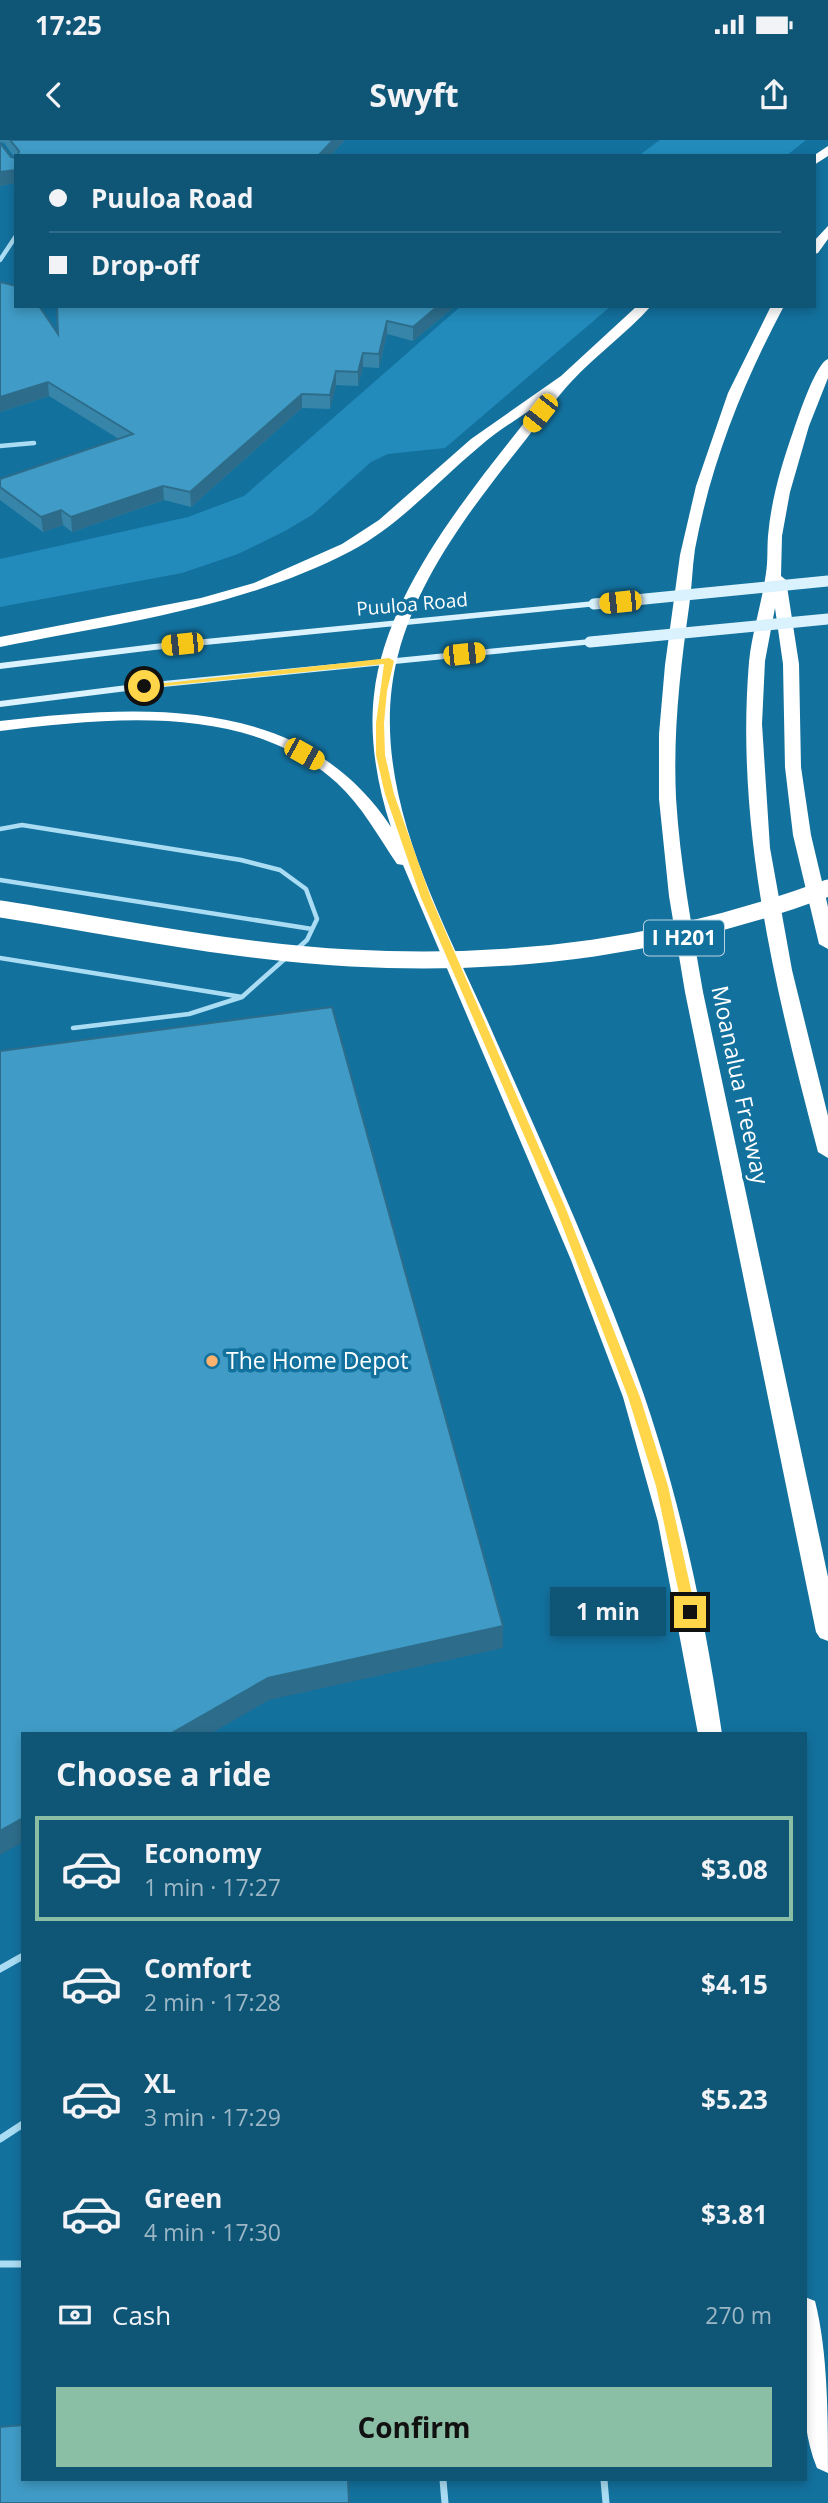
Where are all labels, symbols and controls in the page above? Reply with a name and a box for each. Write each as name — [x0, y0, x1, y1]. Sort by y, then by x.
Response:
text: 17:25 — [35, 7, 102, 43]
text: Swyft — [369, 73, 459, 116]
icon: back — [35, 76, 73, 114]
icon: share — [755, 76, 793, 114]
text: Puuloa Road — [91, 180, 253, 216]
text: Drop-off — [91, 247, 199, 283]
car — [519, 390, 562, 436]
street label: Puuloa Road — [355, 586, 469, 622]
car — [599, 589, 642, 615]
car — [161, 631, 204, 657]
car — [443, 641, 486, 667]
route start — [128, 670, 160, 702]
car — [281, 735, 328, 773]
road number: I H201 — [644, 920, 724, 956]
street label: Moanalua Freeway — [704, 983, 778, 1187]
place label: The Home Depot — [226, 1344, 408, 1376]
marker: The Home Depot — [204, 1353, 220, 1369]
callout: 1 min — [550, 1588, 666, 1636]
text: 1 min — [576, 1595, 640, 1627]
route end — [674, 1596, 706, 1628]
text: Choose a ride — [56, 1752, 271, 1795]
text: Economy — [144, 1835, 262, 1871]
icon: car — [60, 1837, 123, 1900]
text: $3.08 — [701, 1851, 768, 1887]
text: 1 min · 17:27 — [144, 1871, 281, 1903]
text: Comfort — [144, 1950, 251, 1986]
icon: car — [60, 1952, 123, 2015]
text: $4.15 — [701, 1966, 768, 2002]
text: 2 min · 17:28 — [144, 1986, 281, 2018]
text: XL — [144, 2065, 176, 2101]
icon: car — [60, 2067, 123, 2130]
text: $5.23 — [701, 2081, 768, 2117]
text: 3 min · 17:29 — [144, 2101, 281, 2133]
text: Green — [144, 2180, 222, 2216]
icon: car — [60, 2182, 123, 2245]
text: $3.81 — [701, 2196, 768, 2232]
text: 4 min · 17:30 — [144, 2216, 281, 2248]
icon: cash — [56, 2296, 94, 2334]
text: Cash — [112, 2297, 171, 2333]
text: 270 m — [705, 2299, 772, 2331]
button: Confirm — [56, 2387, 772, 2467]

